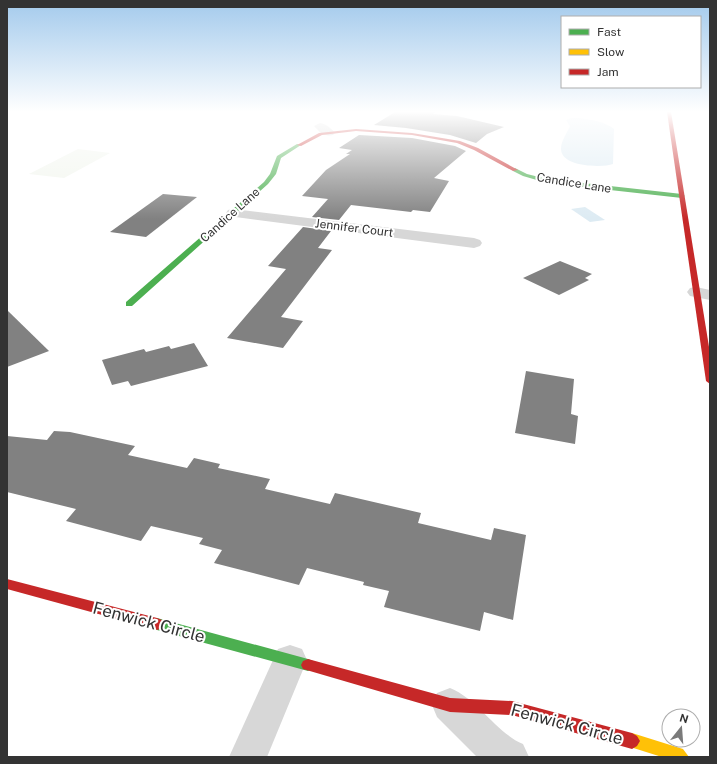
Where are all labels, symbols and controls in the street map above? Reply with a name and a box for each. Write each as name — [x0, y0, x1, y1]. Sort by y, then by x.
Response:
legend — [561, 16, 701, 88]
text: Fast — [597, 25, 622, 39]
text: Slow — [597, 45, 625, 59]
text: Jam — [597, 65, 619, 79]
street label: Candice Lane — [536, 170, 612, 196]
street label: Candice Lane — [197, 185, 263, 245]
street label: Jennifer Court — [314, 216, 394, 240]
street label: Fenwick Circle — [91, 597, 207, 647]
street label: Fenwick Circle — [509, 699, 625, 749]
north arrow — [661, 708, 701, 748]
text: N — [678, 711, 690, 725]

